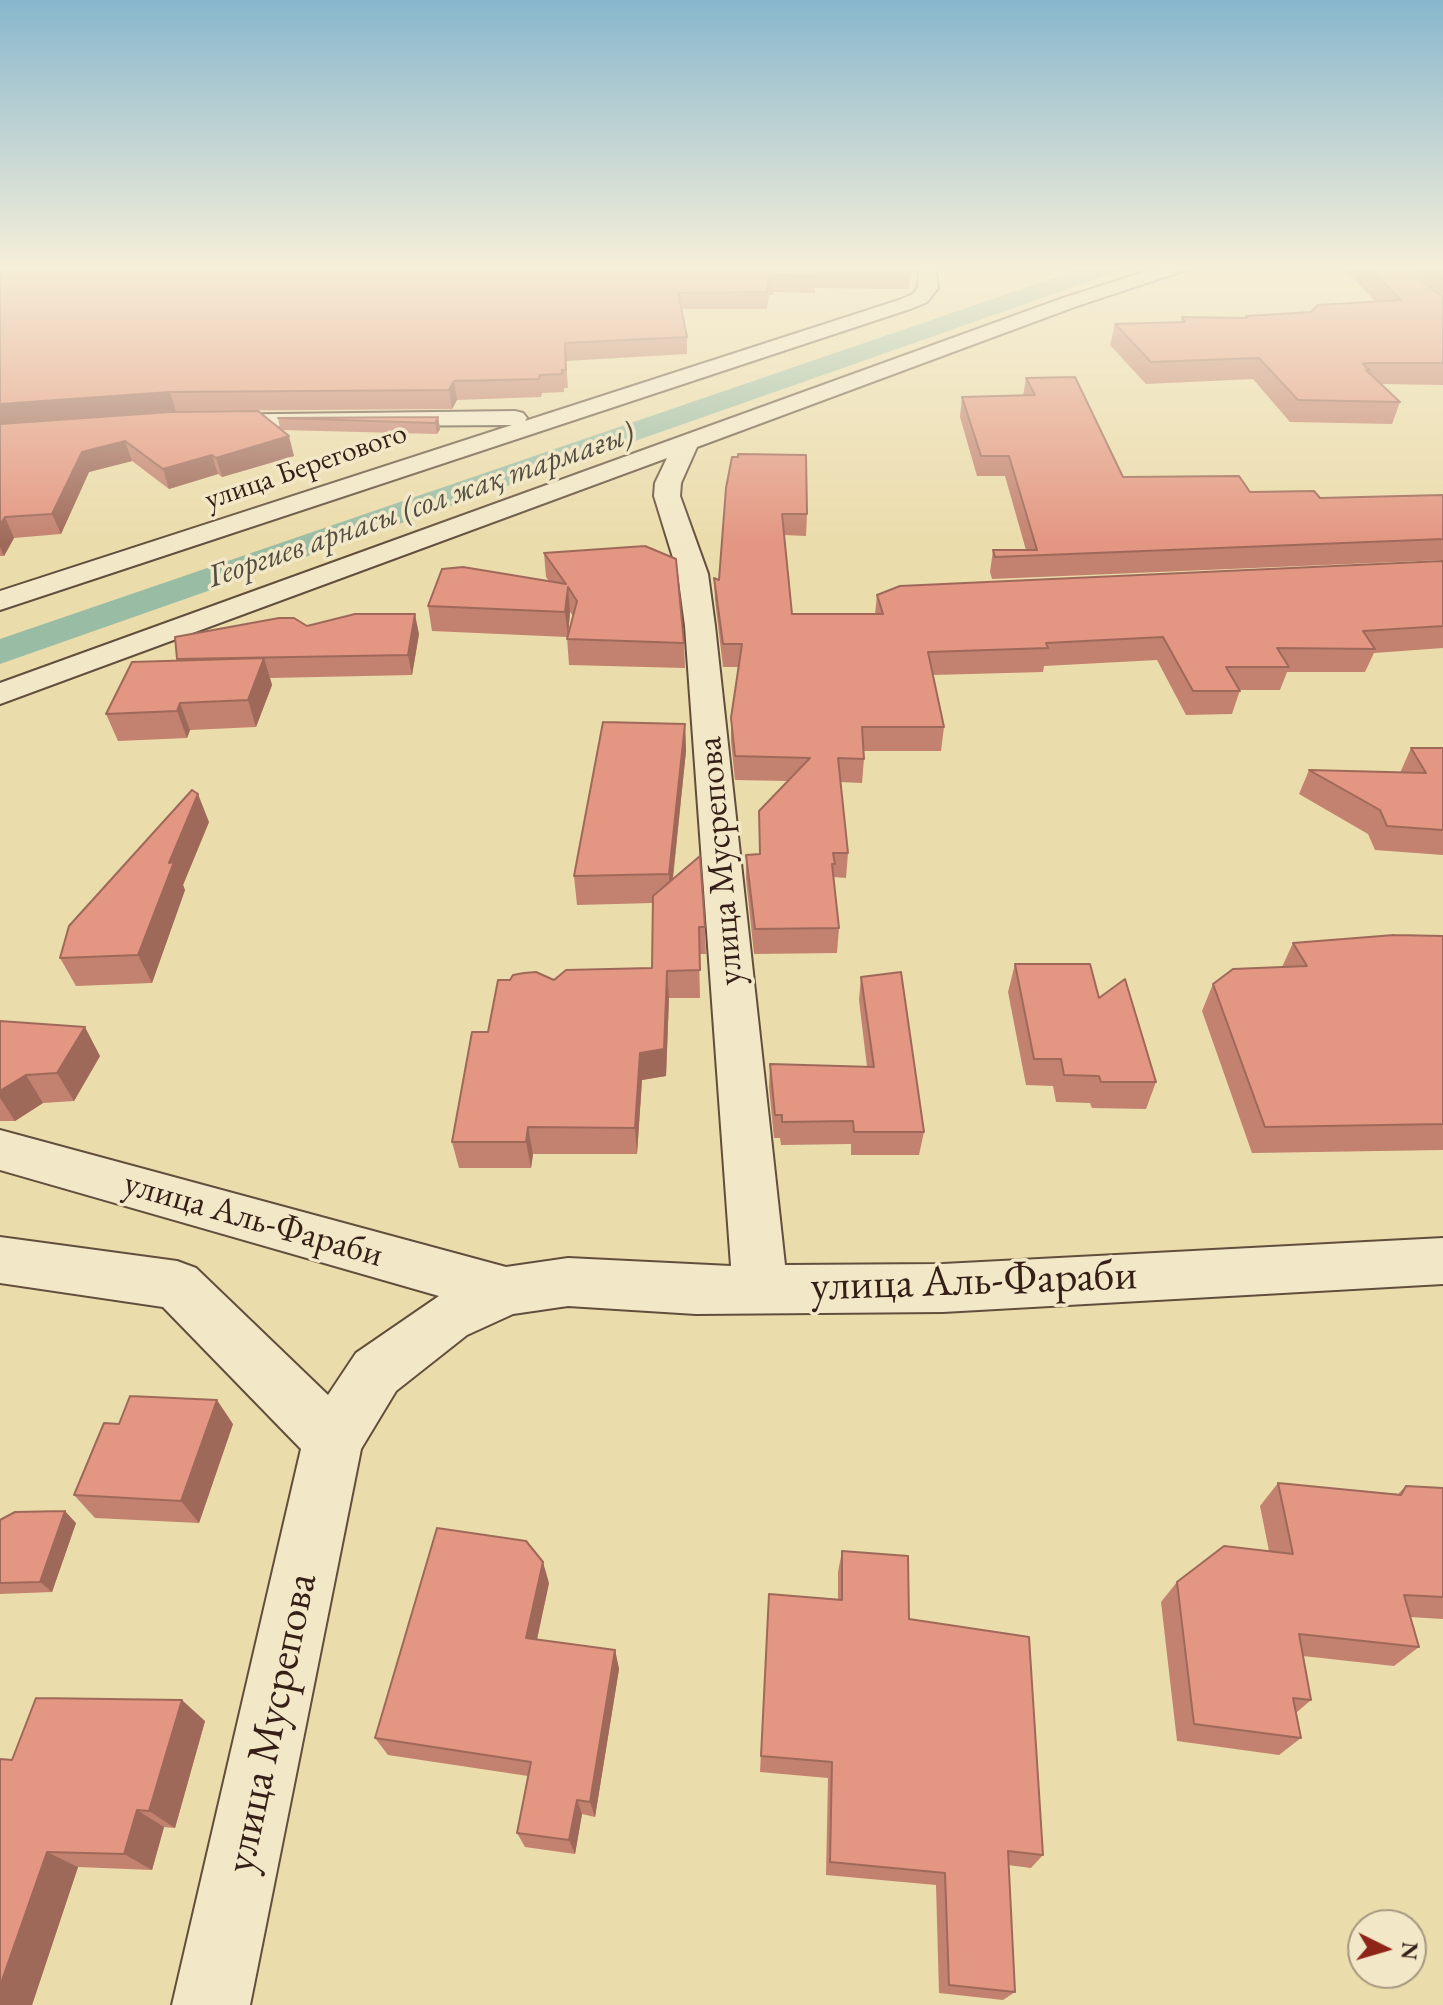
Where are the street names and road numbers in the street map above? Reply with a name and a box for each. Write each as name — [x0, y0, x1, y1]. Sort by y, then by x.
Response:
street label: улица Берегового — [200, 416, 412, 518]
street label: улица Мусрепова — [689, 735, 753, 987]
street label: улица Аль-Фараби — [118, 1162, 388, 1278]
street label: улица Аль-Фараби — [810, 1250, 1138, 1314]
street label: улица Мусрепова — [214, 1568, 330, 1878]

